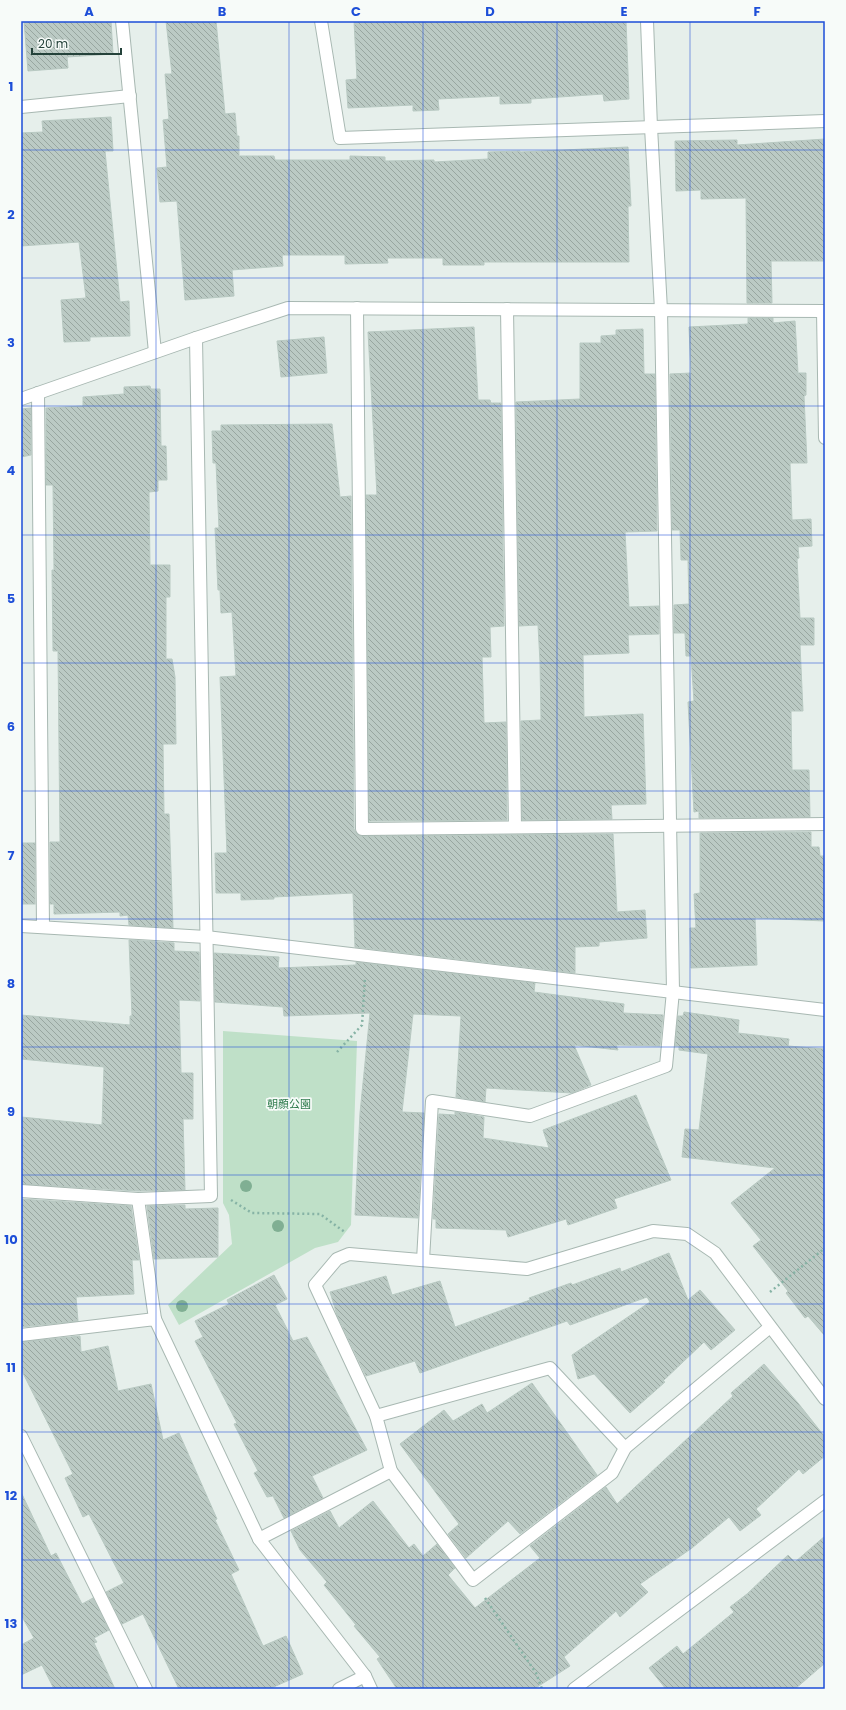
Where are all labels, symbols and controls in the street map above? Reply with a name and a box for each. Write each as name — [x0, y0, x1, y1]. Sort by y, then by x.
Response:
text: A — [84, 2, 94, 21]
text: B — [218, 2, 227, 21]
text: C — [351, 2, 361, 21]
text: D — [485, 2, 495, 21]
text: E — [620, 2, 628, 21]
text: F — [753, 2, 761, 21]
scale bar — [32, 30, 121, 56]
text: 20 m — [38, 35, 68, 52]
text: 1 — [9, 77, 13, 96]
text: 2 — [7, 205, 15, 224]
text: 3 — [7, 333, 15, 352]
text: 4 — [7, 461, 16, 480]
text: 5 — [7, 589, 15, 608]
text: 6 — [7, 717, 15, 736]
text: 7 — [8, 846, 15, 865]
text: 8 — [7, 974, 15, 993]
park label: 朝顔公園 — [267, 1096, 311, 1112]
text: 9 — [7, 1102, 15, 1121]
text: 10 — [4, 1230, 18, 1249]
text: 11 — [6, 1358, 16, 1377]
text: 12 — [5, 1486, 18, 1505]
text: 13 — [5, 1614, 18, 1633]

